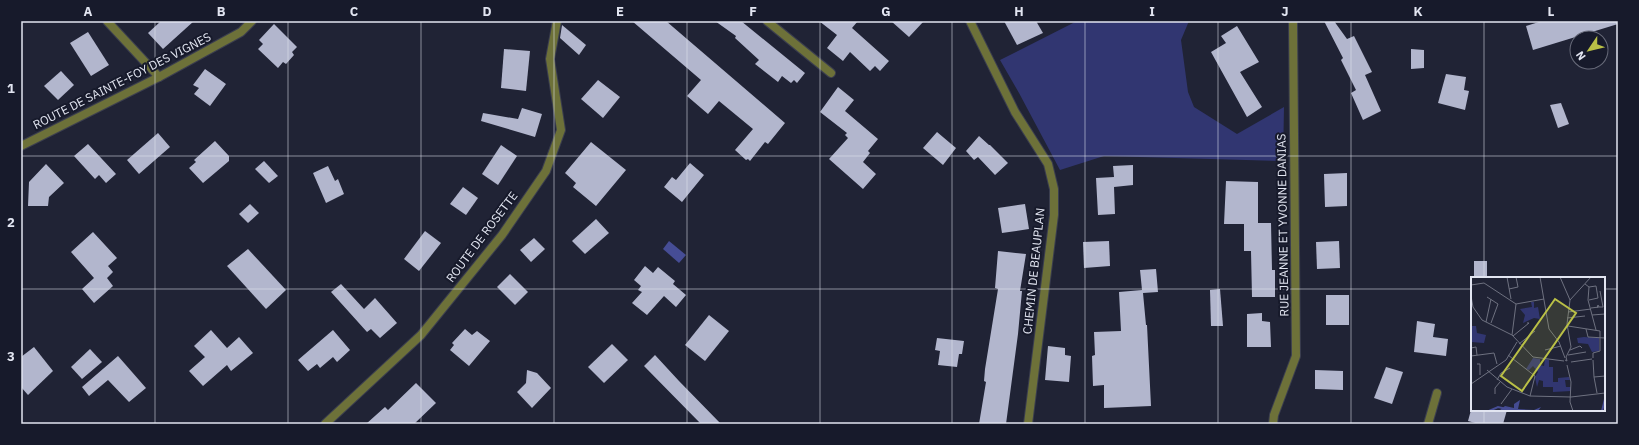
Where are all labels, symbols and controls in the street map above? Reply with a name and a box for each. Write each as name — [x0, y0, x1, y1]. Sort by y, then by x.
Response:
text: A — [84, 3, 93, 20]
text: B — [217, 3, 226, 20]
text: C — [350, 3, 359, 20]
text: D — [482, 3, 492, 20]
text: E — [616, 3, 624, 20]
text: F — [749, 3, 757, 20]
text: G — [881, 3, 891, 20]
text: H — [1014, 3, 1024, 20]
text: I — [1149, 3, 1155, 20]
text: J — [1281, 3, 1289, 20]
text: K — [1413, 3, 1423, 20]
text: L — [1548, 3, 1555, 20]
street label: ROUTE DE SAINTE-FOY DES VIGNES — [30, 29, 213, 132]
north arrow — [1569, 30, 1609, 70]
text: N — [1573, 48, 1589, 63]
text: 1 — [7, 80, 15, 97]
street label: RUE JEANNE ET YVONNE DANIAS — [1273, 133, 1292, 317]
street label: ROUTE DE ROSETTE — [443, 188, 521, 285]
street label: CHEMIN DE BEAUPLAN — [1019, 207, 1048, 335]
text: 2 — [7, 214, 15, 231]
inset map — [1471, 277, 1605, 411]
text: 3 — [7, 348, 15, 365]

